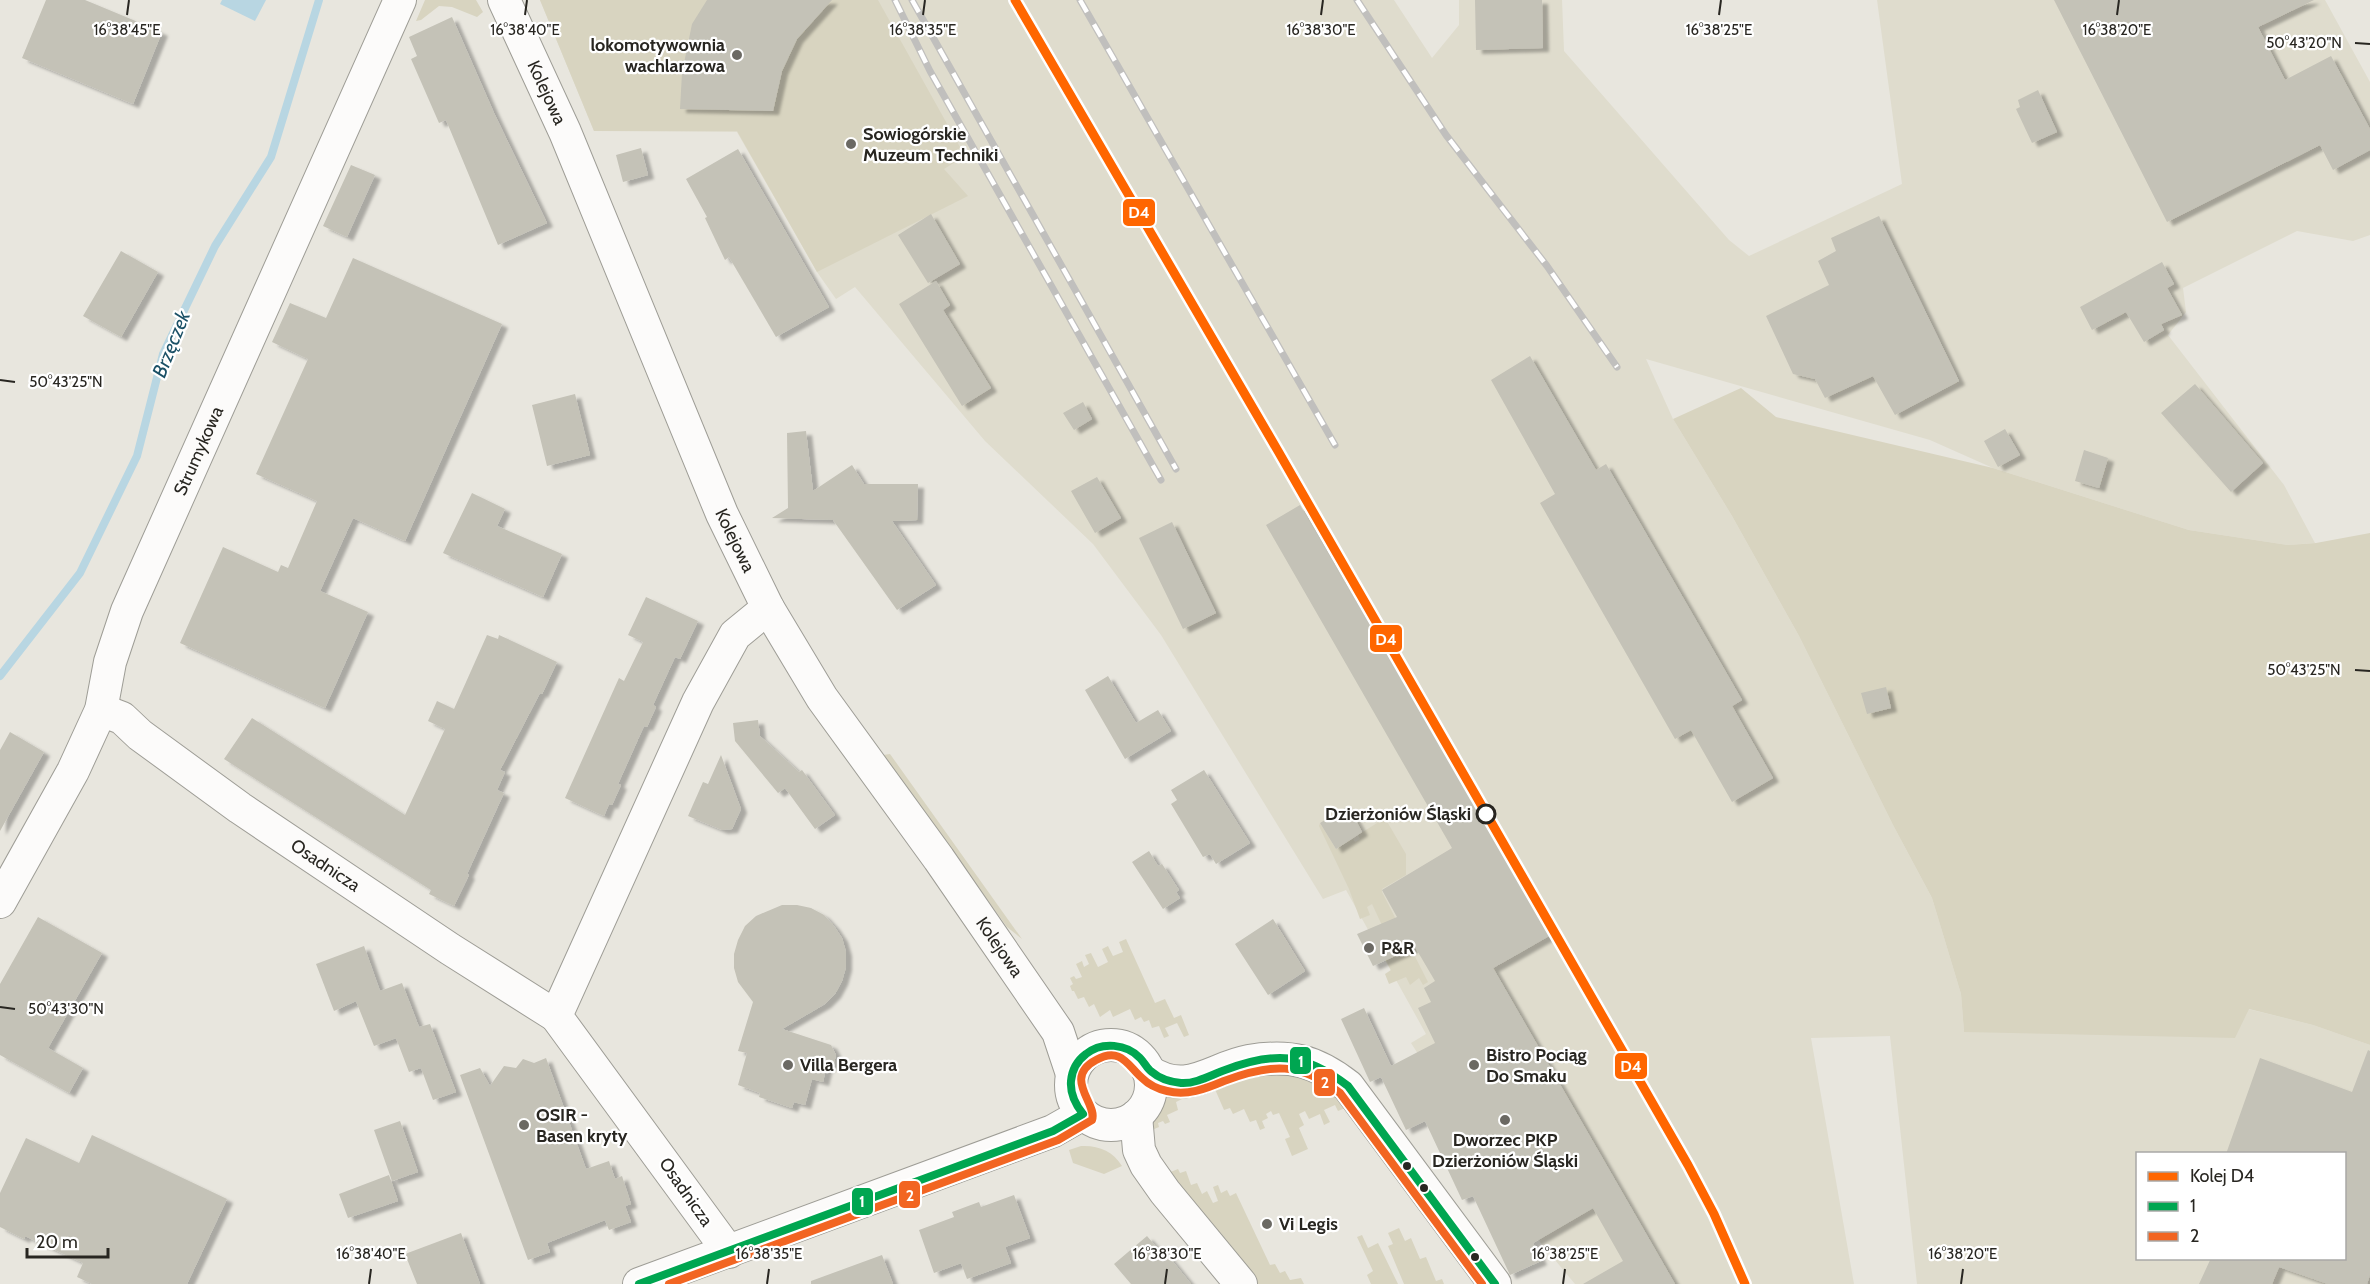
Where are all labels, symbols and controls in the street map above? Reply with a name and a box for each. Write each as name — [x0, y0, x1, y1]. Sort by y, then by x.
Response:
text: 16°38'45"E — [93, 21, 161, 39]
text: 16°38'40"E — [490, 21, 560, 39]
text: 16°38'35"E — [890, 21, 956, 39]
text: 16°38'30"E — [1286, 21, 1356, 39]
text: 16°38'25"E — [1686, 21, 1752, 39]
text: 16°38'20"E — [2083, 21, 2151, 39]
place label: lokomotywownia wachlarzowa — [590, 34, 725, 77]
text: 50°43'20"N — [2266, 34, 2342, 52]
marker: lokomotywownia wachlarzowa — [730, 48, 744, 62]
street label: Kolejowa — [523, 57, 571, 128]
place label: Sowiogórskie Muzeum Techniki — [863, 123, 998, 166]
marker: Sowiogórskie Muzeum Techniki — [844, 137, 858, 151]
line badge: D4 — [1122, 198, 1156, 227]
text: D4 — [1128, 203, 1150, 222]
water label: Brzęczek — [147, 306, 196, 381]
text: 50°43'25"N — [29, 373, 103, 391]
street label: Strumykowa — [169, 403, 228, 499]
street label: Kolejowa — [710, 505, 760, 576]
line badge: D4 — [1369, 624, 1403, 653]
text: D4 — [1375, 630, 1397, 649]
text: 50°43'25"N — [2267, 661, 2341, 679]
place label: Dzierżoniów Śląski — [1325, 803, 1471, 825]
marker: Dzierżoniów Śląski — [1476, 804, 1496, 824]
street label: Osadnicza — [287, 834, 365, 897]
street label: Kolejowa — [971, 913, 1028, 982]
place label: P&R — [1381, 937, 1415, 959]
marker: P&R — [1362, 941, 1376, 955]
text: 50°43'30"N — [28, 1000, 104, 1018]
place label: Bistro Pociąg Do Smaku — [1486, 1044, 1587, 1087]
line badge: 1 — [1289, 1046, 1312, 1075]
text: 1 — [1298, 1052, 1304, 1071]
line badge: D4 — [1614, 1052, 1648, 1080]
place label: Villa Bergera — [800, 1054, 897, 1076]
text: D4 — [1620, 1057, 1642, 1076]
marker: Villa Bergera — [781, 1058, 795, 1072]
marker: Bistro Pociąg Do Smaku — [1467, 1058, 1481, 1072]
line badge: 2 — [1313, 1068, 1336, 1097]
text: 2 — [1321, 1073, 1329, 1092]
place label: OSIR - Basen kryty — [536, 1104, 628, 1147]
marker: Dworzec PKP Dzierżoniów Śląski — [1498, 1113, 1512, 1127]
marker: OSIR - Basen kryty — [517, 1118, 531, 1132]
place label: Dworzec PKP Dzierżoniów Śląski — [1432, 1129, 1578, 1172]
legend — [2136, 1152, 2346, 1260]
street label: Osadnicza — [654, 1153, 718, 1231]
unlabelled marker — [1401, 1160, 1413, 1172]
text: Kolej D4 — [2190, 1165, 2254, 1187]
line badge: 2 — [898, 1180, 921, 1209]
unlabelled marker — [1418, 1182, 1430, 1194]
text: 2 — [906, 1186, 914, 1205]
line badge: 1 — [851, 1187, 874, 1216]
text: 1 — [859, 1192, 865, 1211]
text: 1 — [2190, 1195, 2196, 1217]
place label: Vi Legis — [1279, 1213, 1338, 1235]
marker: Vi Legis — [1260, 1217, 1274, 1231]
scale bar — [27, 1221, 108, 1259]
text: 2 — [2190, 1225, 2199, 1247]
text: 20 m — [36, 1231, 78, 1253]
text: 16°38'40"E — [336, 1245, 406, 1263]
text: 16°38'35"E — [736, 1245, 802, 1263]
text: 16°38'30"E — [1132, 1245, 1202, 1263]
text: 16°38'25"E — [1532, 1245, 1598, 1263]
text: 16°38'20"E — [1929, 1245, 1997, 1263]
unlabelled marker — [1469, 1251, 1481, 1263]

